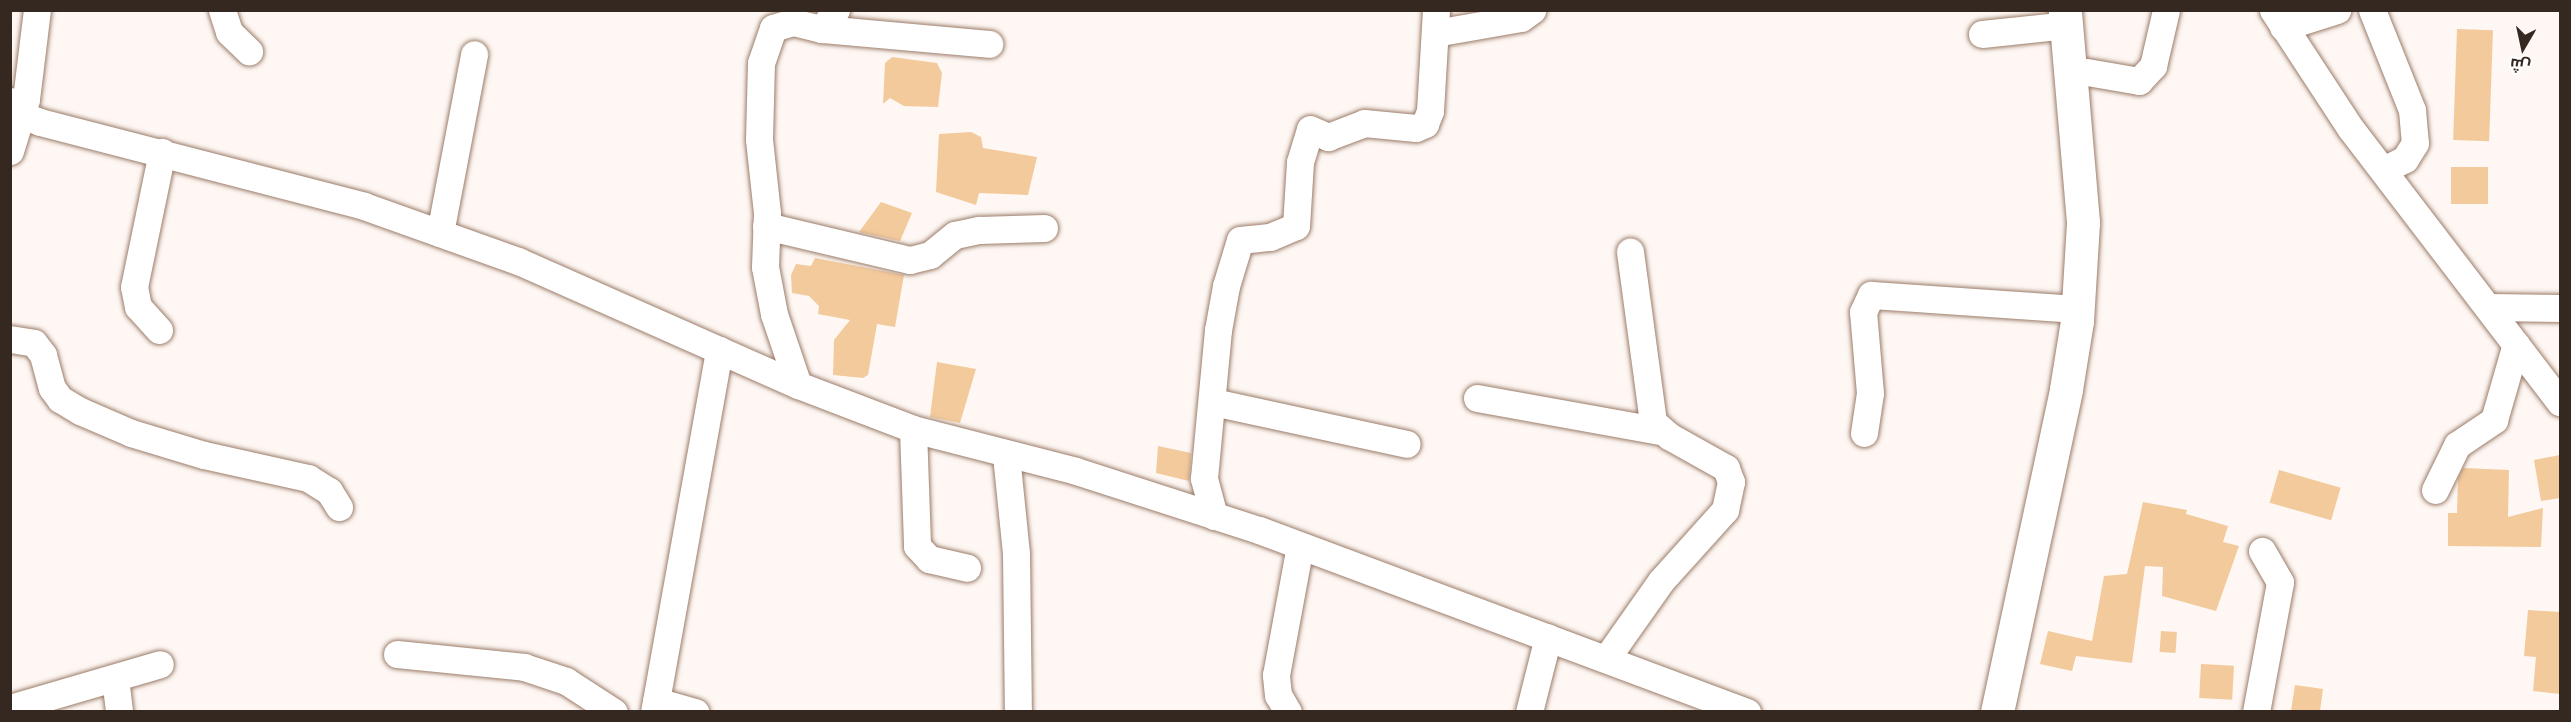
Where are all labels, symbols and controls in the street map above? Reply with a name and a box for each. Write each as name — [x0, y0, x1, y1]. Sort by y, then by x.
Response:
north arrow — [2493, 18, 2553, 78]
text: ش — [2508, 54, 2532, 77]

